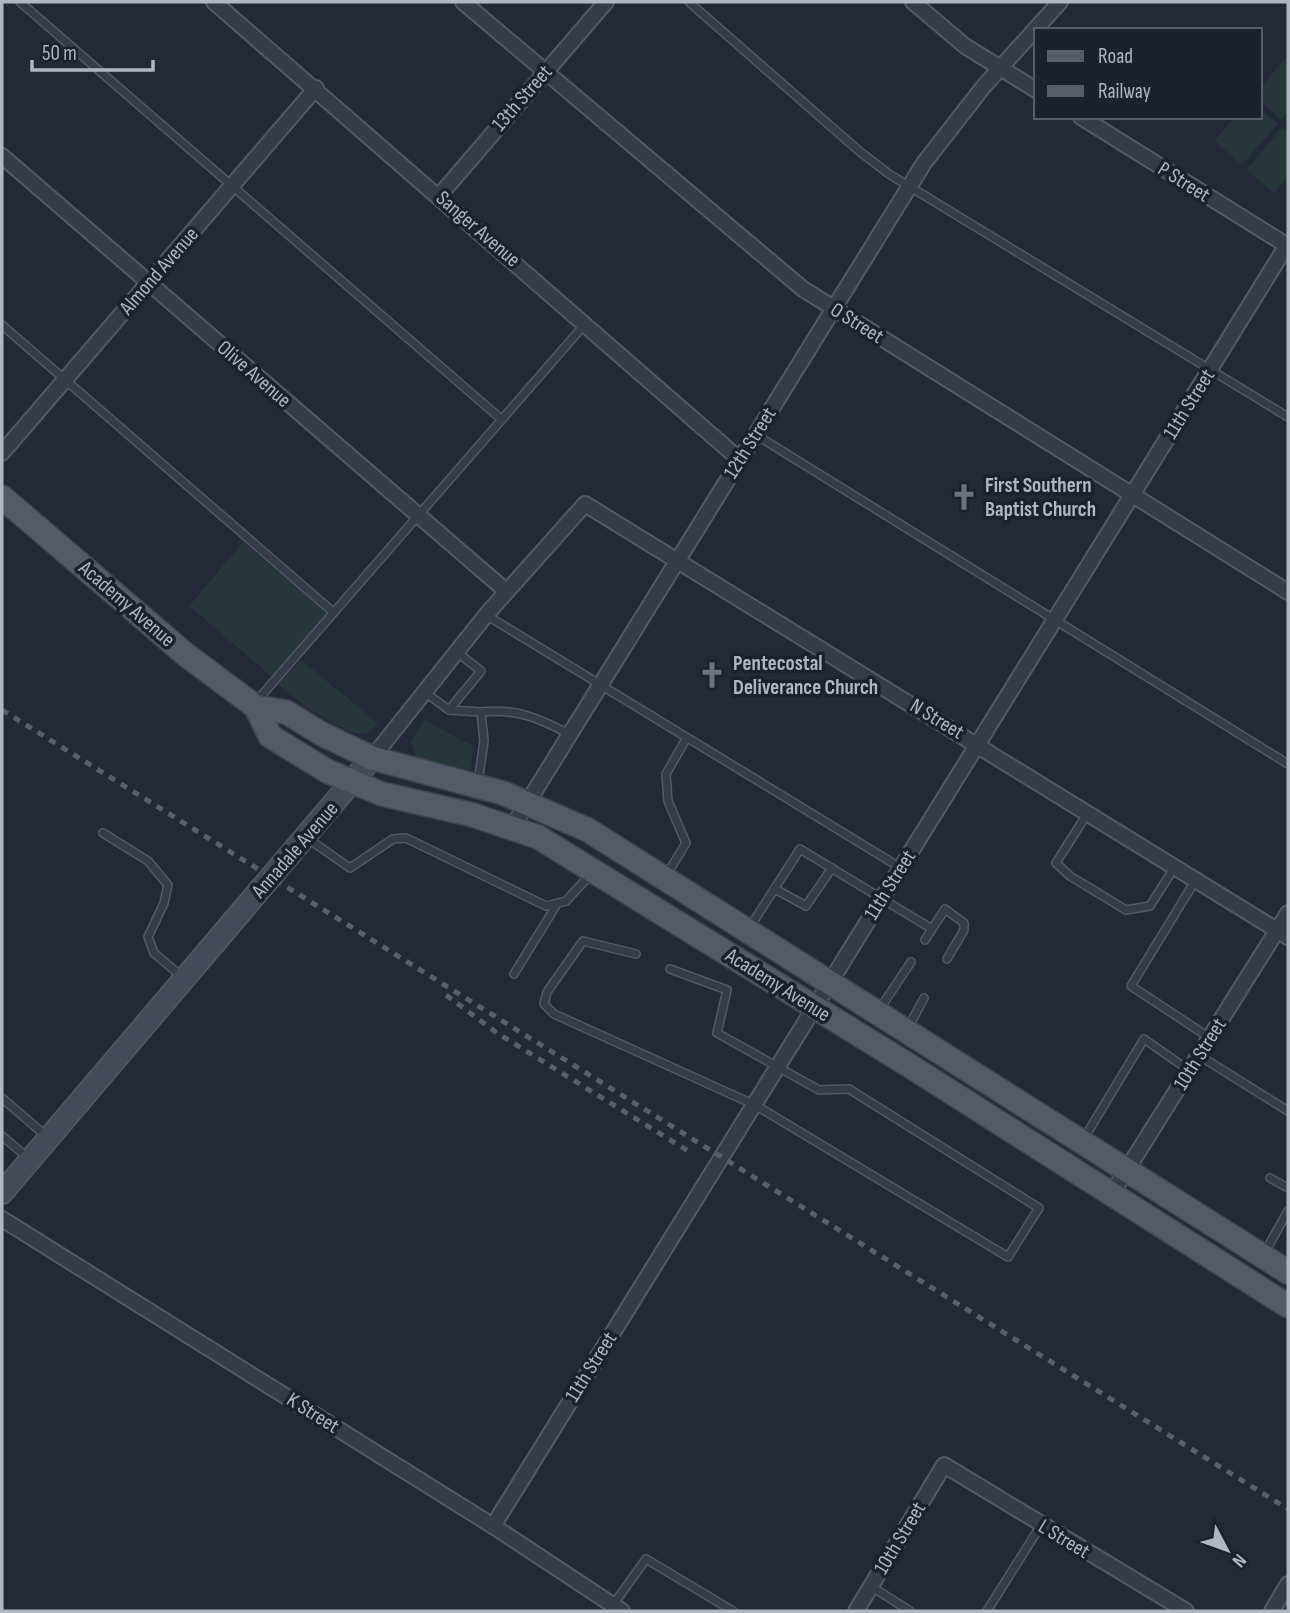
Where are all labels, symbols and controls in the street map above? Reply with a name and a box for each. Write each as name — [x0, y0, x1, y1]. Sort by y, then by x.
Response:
scale bar — [32, 28, 152, 72]
legend — [1034, 28, 1262, 119]
text: 50 m — [42, 41, 77, 66]
text: Road — [1098, 44, 1133, 69]
street label: 13th Street — [487, 60, 557, 136]
text: Railway — [1098, 79, 1151, 104]
street label: P Street — [1153, 156, 1215, 208]
street label: Sanger Avenue — [431, 186, 525, 272]
street label: Almond Avenue — [114, 222, 204, 321]
street label: O Street — [826, 297, 888, 349]
street label: Olive Avenue — [212, 335, 296, 413]
street label: 11th Street — [1158, 364, 1220, 444]
street label: 12th Street — [718, 403, 782, 483]
place label: First Southern Baptist Church — [985, 473, 1096, 522]
church icon: First Southern Baptist Church — [949, 482, 979, 512]
street label: Academy Avenue — [73, 555, 180, 652]
place label: Pentecostal Deliverance Church — [733, 651, 878, 700]
church icon: Pentecostal Deliverance Church — [697, 660, 727, 690]
street label: N Street — [906, 693, 968, 745]
street label: Annadale Avenue — [246, 797, 344, 904]
street label: 11th Street — [859, 845, 921, 925]
street label: Academy Avenue — [720, 942, 835, 1027]
street label: 10th Street — [1168, 1014, 1232, 1094]
street label: 11th Street — [560, 1327, 622, 1407]
street label: K Street — [282, 1387, 344, 1439]
street label: 10th Street — [869, 1497, 931, 1579]
street label: L Street — [1034, 1514, 1094, 1564]
north arrow — [1192, 1515, 1262, 1585]
text: N — [1227, 1549, 1251, 1572]

